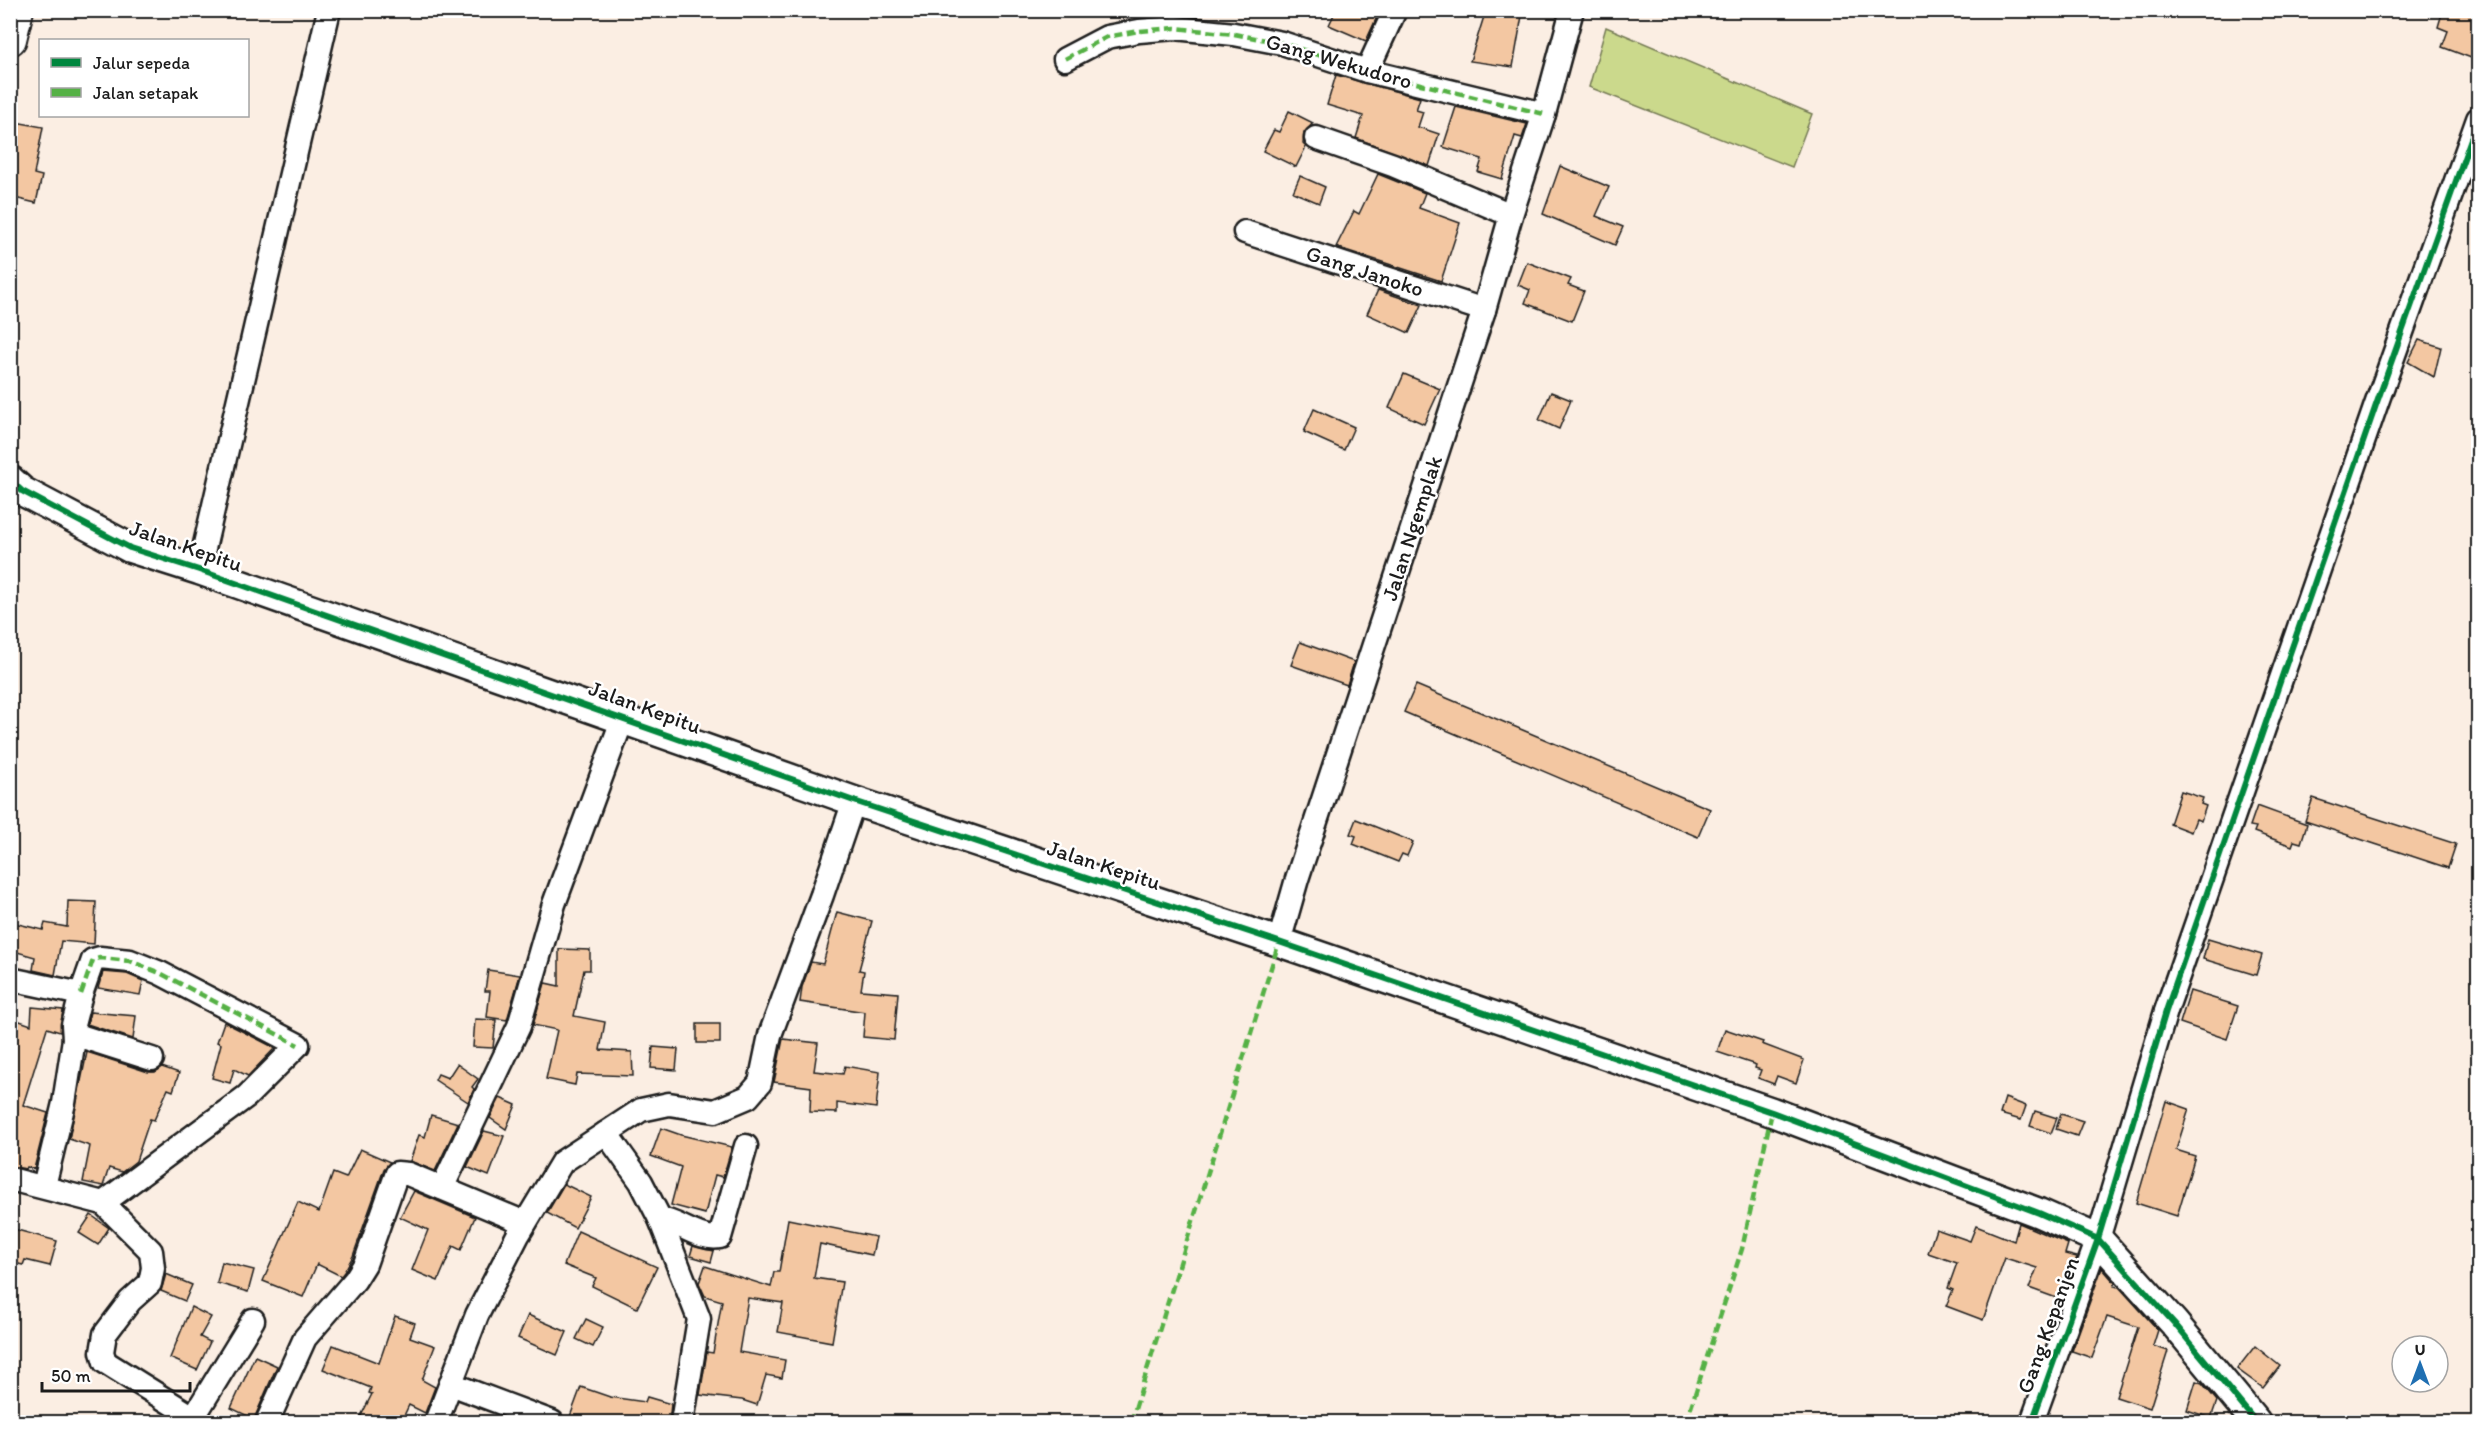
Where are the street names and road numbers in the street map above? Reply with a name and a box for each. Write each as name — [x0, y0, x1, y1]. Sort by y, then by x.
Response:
street label: Gang Wekudoro — [1263, 27, 1415, 95]
street label: Gang Janoko — [1303, 239, 1427, 303]
street label: Jalan Ngemplak — [1376, 452, 1448, 604]
street label: Jalan Kepitu — [126, 514, 246, 578]
street label: Jalan Kepitu — [585, 674, 705, 740]
street label: Jalan Kepitu — [1044, 834, 1164, 896]
street label: Gang Kepanjen — [2011, 1253, 2085, 1397]

